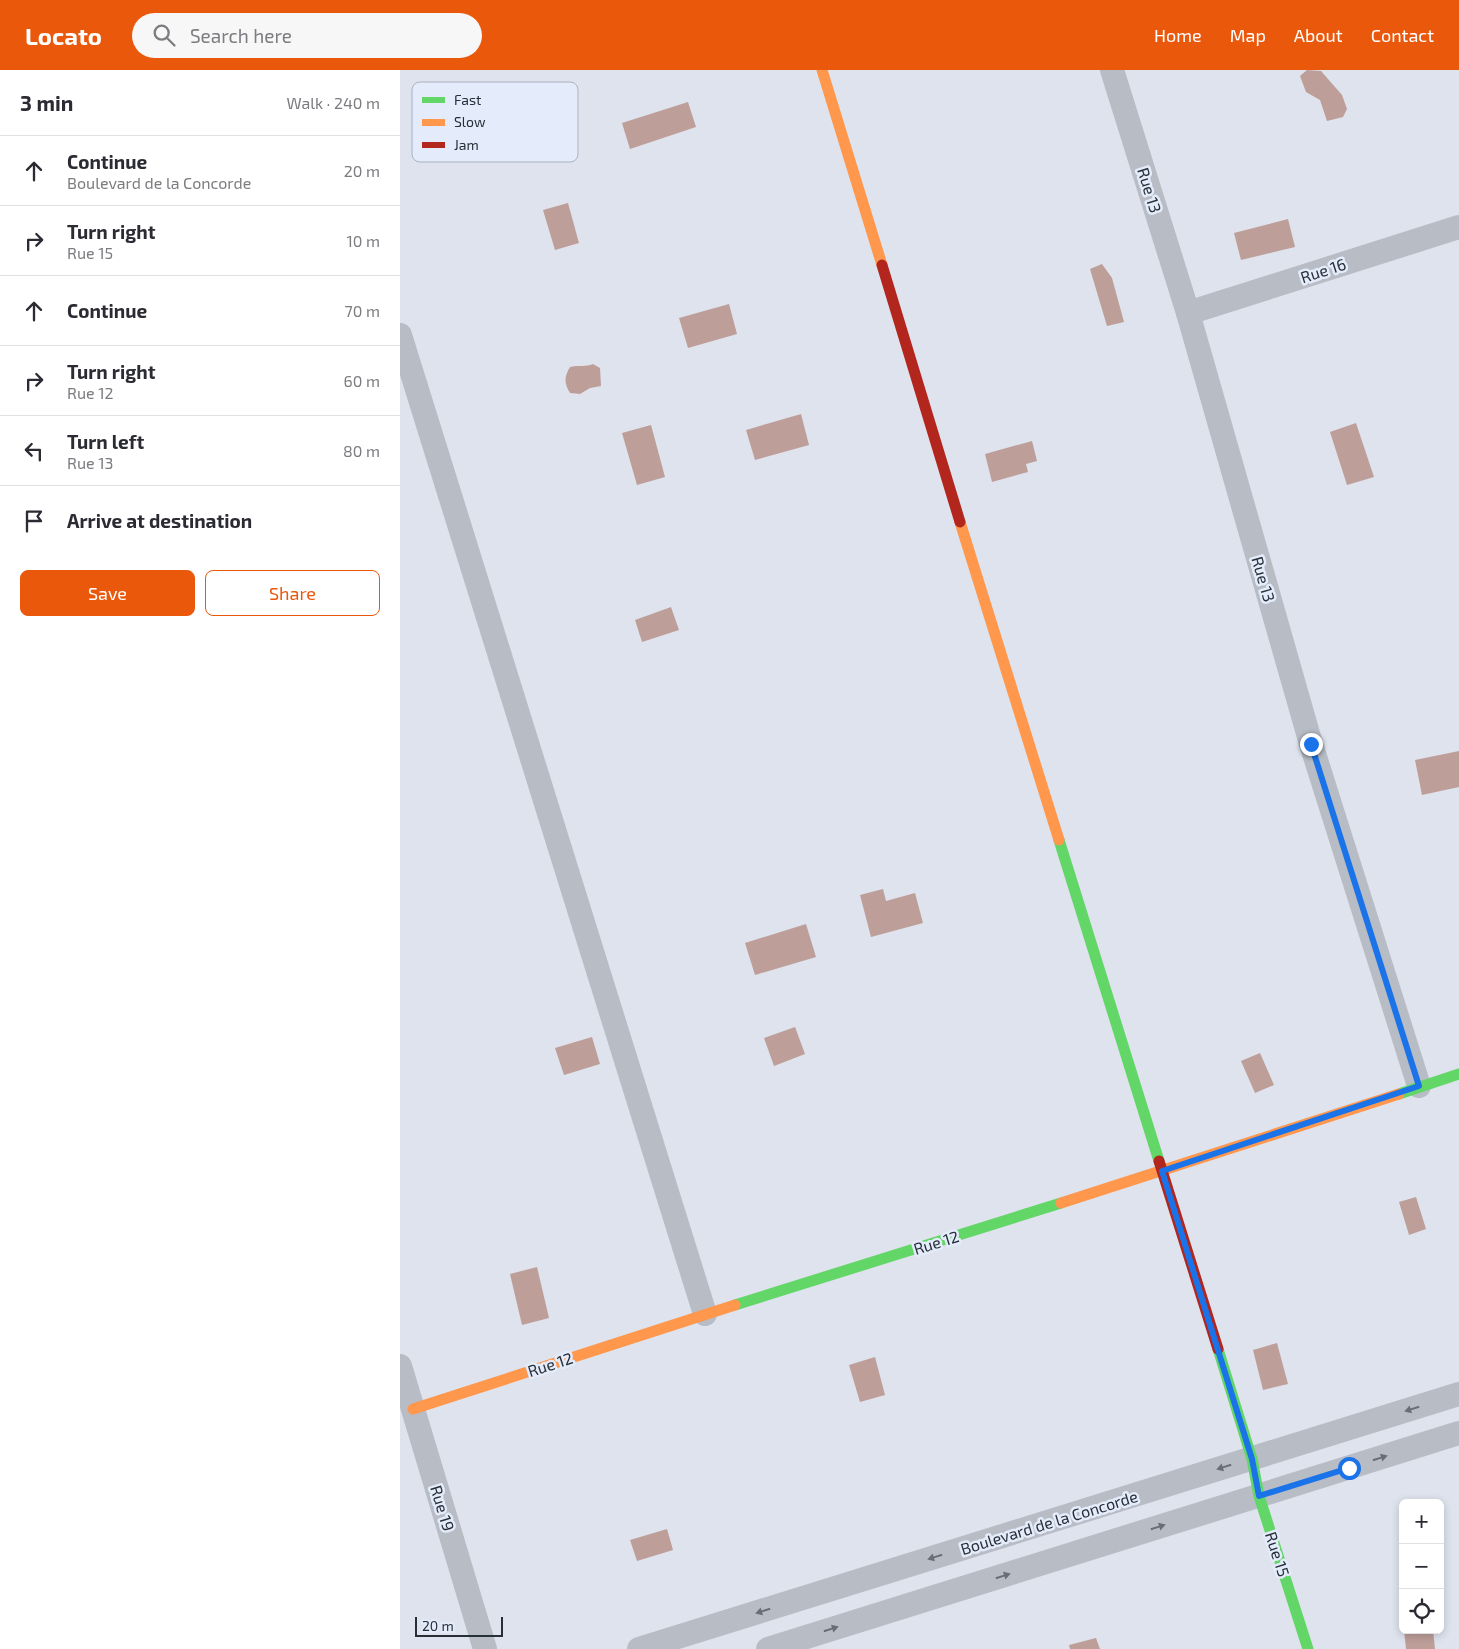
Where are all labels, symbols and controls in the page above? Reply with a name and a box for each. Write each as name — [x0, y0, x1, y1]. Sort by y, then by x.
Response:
search box — [132, 13, 482, 58]
text: Locato — [25, 21, 102, 50]
icon: search — [150, 21, 178, 49]
text: Search here — [190, 24, 292, 47]
text: Home — [1154, 24, 1202, 46]
text: Map — [1230, 24, 1266, 46]
text: About — [1294, 24, 1343, 46]
text: Contact — [1371, 24, 1434, 46]
legend — [412, 82, 578, 162]
text: 3 min — [20, 90, 73, 115]
text: Fast — [454, 91, 481, 108]
text: Walk · 240 m — [287, 93, 380, 112]
text: Slow — [454, 113, 486, 130]
text: Jam — [454, 136, 479, 153]
text: Continue — [67, 150, 147, 173]
icon: ahead — [20, 157, 48, 185]
text: 20 m — [344, 161, 380, 180]
street label: Rue 13 — [1134, 165, 1166, 215]
text: Boulevard de la Concorde — [67, 173, 251, 192]
text: Turn right — [67, 220, 155, 243]
icon: right — [20, 227, 48, 255]
text: 10 m — [346, 231, 380, 250]
text: Rue 15 — [67, 243, 113, 262]
street label: Rue 16 — [1298, 254, 1348, 286]
icon: ahead — [20, 297, 48, 325]
text: Continue — [67, 299, 147, 322]
text: 70 m — [345, 301, 380, 320]
text: Turn right — [67, 360, 155, 383]
icon: right — [20, 367, 48, 395]
text: 60 m — [344, 371, 380, 390]
text: Rue 12 — [67, 383, 114, 402]
text: Turn left — [67, 430, 144, 453]
icon: left — [20, 437, 48, 465]
text: 80 m — [343, 441, 380, 460]
text: Rue 13 — [67, 453, 113, 472]
icon: arrive — [20, 507, 48, 535]
text: Arrive at destination — [67, 509, 252, 532]
street label: Rue 13 — [1248, 554, 1280, 604]
button: Save — [20, 570, 195, 616]
button: Share — [205, 570, 380, 616]
route end — [1300, 733, 1323, 756]
street label: Rue 12 — [911, 1226, 961, 1258]
street label: Rue 12 — [525, 1348, 575, 1380]
one-way arrow — [1405, 1405, 1420, 1413]
one-way arrow — [1372, 1454, 1387, 1461]
route start — [1338, 1457, 1361, 1480]
one-way arrow — [1216, 1464, 1231, 1472]
street label: Rue 19 — [427, 1483, 459, 1533]
street label: Boulevard de la Concorde — [958, 1486, 1140, 1558]
map controls — [1399, 1499, 1444, 1634]
button: + — [1399, 1499, 1444, 1544]
one-way arrow — [1150, 1523, 1165, 1531]
street label: Rue 15 — [1262, 1529, 1294, 1579]
button: − — [1399, 1544, 1444, 1589]
one-way arrow — [927, 1554, 942, 1562]
one-way arrow — [995, 1571, 1010, 1579]
button: locate — [1399, 1589, 1444, 1634]
one-way arrow — [755, 1607, 770, 1615]
scale bar — [415, 1614, 502, 1637]
text: 20 m — [422, 1617, 454, 1634]
one-way arrow — [823, 1625, 838, 1633]

